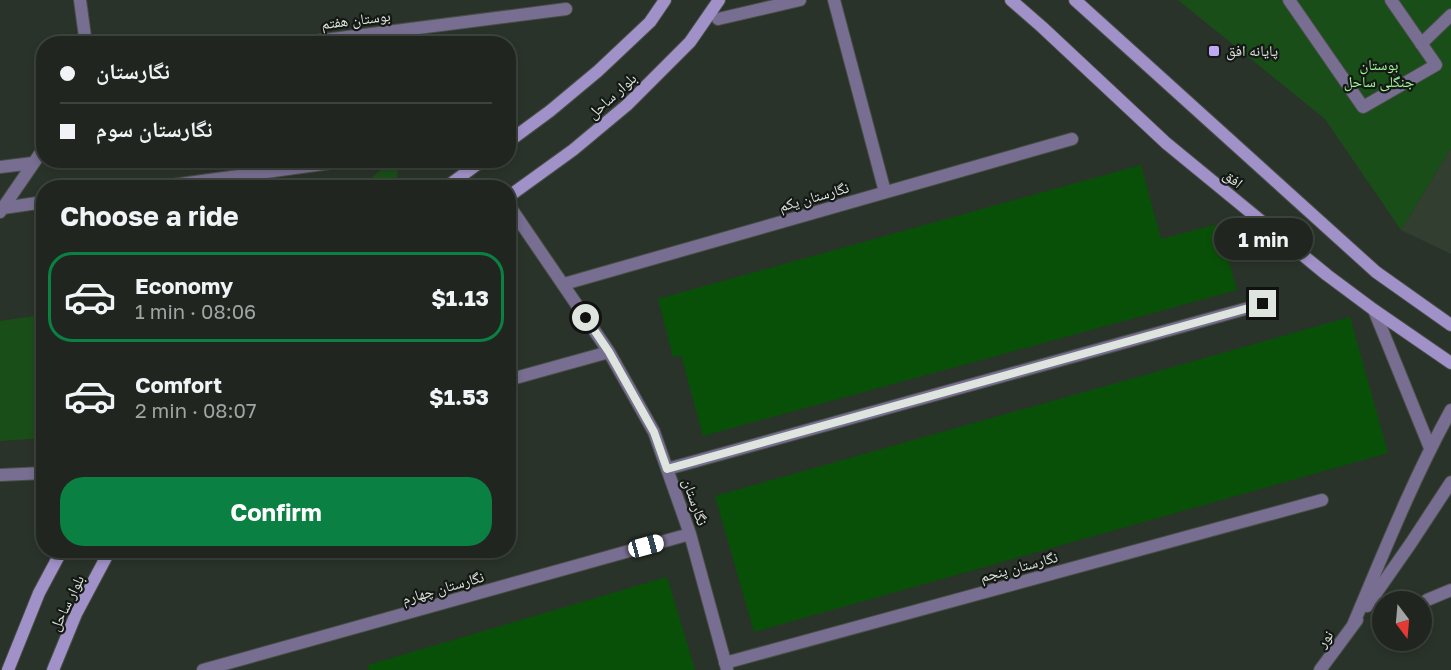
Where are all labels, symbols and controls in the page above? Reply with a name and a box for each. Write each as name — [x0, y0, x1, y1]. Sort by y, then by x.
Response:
street label: بوستان هفتم — [320, 6, 392, 34]
place label: پایانه افق — [1226, 41, 1278, 61]
marker: پایانه افق — [1207, 44, 1221, 58]
park label: بوستان جنگلی ساحل — [1344, 55, 1415, 92]
text: نگارستان — [96, 57, 170, 84]
street label: بلوار ساحل — [583, 68, 641, 124]
text: نگارستان سوم — [96, 115, 213, 142]
street label: افق — [1219, 165, 1247, 193]
street label: نگارستان یکم — [777, 177, 851, 217]
text: Choose a ride — [60, 200, 239, 232]
callout: 1 min — [1214, 217, 1312, 259]
text: 1 min — [1238, 227, 1289, 251]
icon: car — [63, 270, 117, 324]
text: Economy — [135, 272, 233, 299]
text: $1.13 — [431, 284, 489, 311]
route end — [1249, 290, 1276, 317]
text: 1 min · 08:06 — [135, 299, 256, 323]
route start — [572, 304, 599, 331]
icon: car — [63, 369, 117, 423]
text: Comfort — [135, 371, 222, 398]
text: $1.53 — [429, 383, 489, 410]
text: 2 min · 08:07 — [135, 398, 257, 422]
street label: نگارستان — [678, 476, 712, 528]
button: Confirm — [60, 477, 492, 546]
car — [626, 533, 666, 559]
street label: نگارستان پنجم — [978, 547, 1060, 587]
street label: نگارستان چهارم — [400, 567, 486, 609]
street label: بلوار ساحل — [45, 572, 89, 634]
north arrow — [1372, 591, 1432, 651]
map controls — [1372, 591, 1432, 651]
street label: نور — [1311, 626, 1337, 652]

